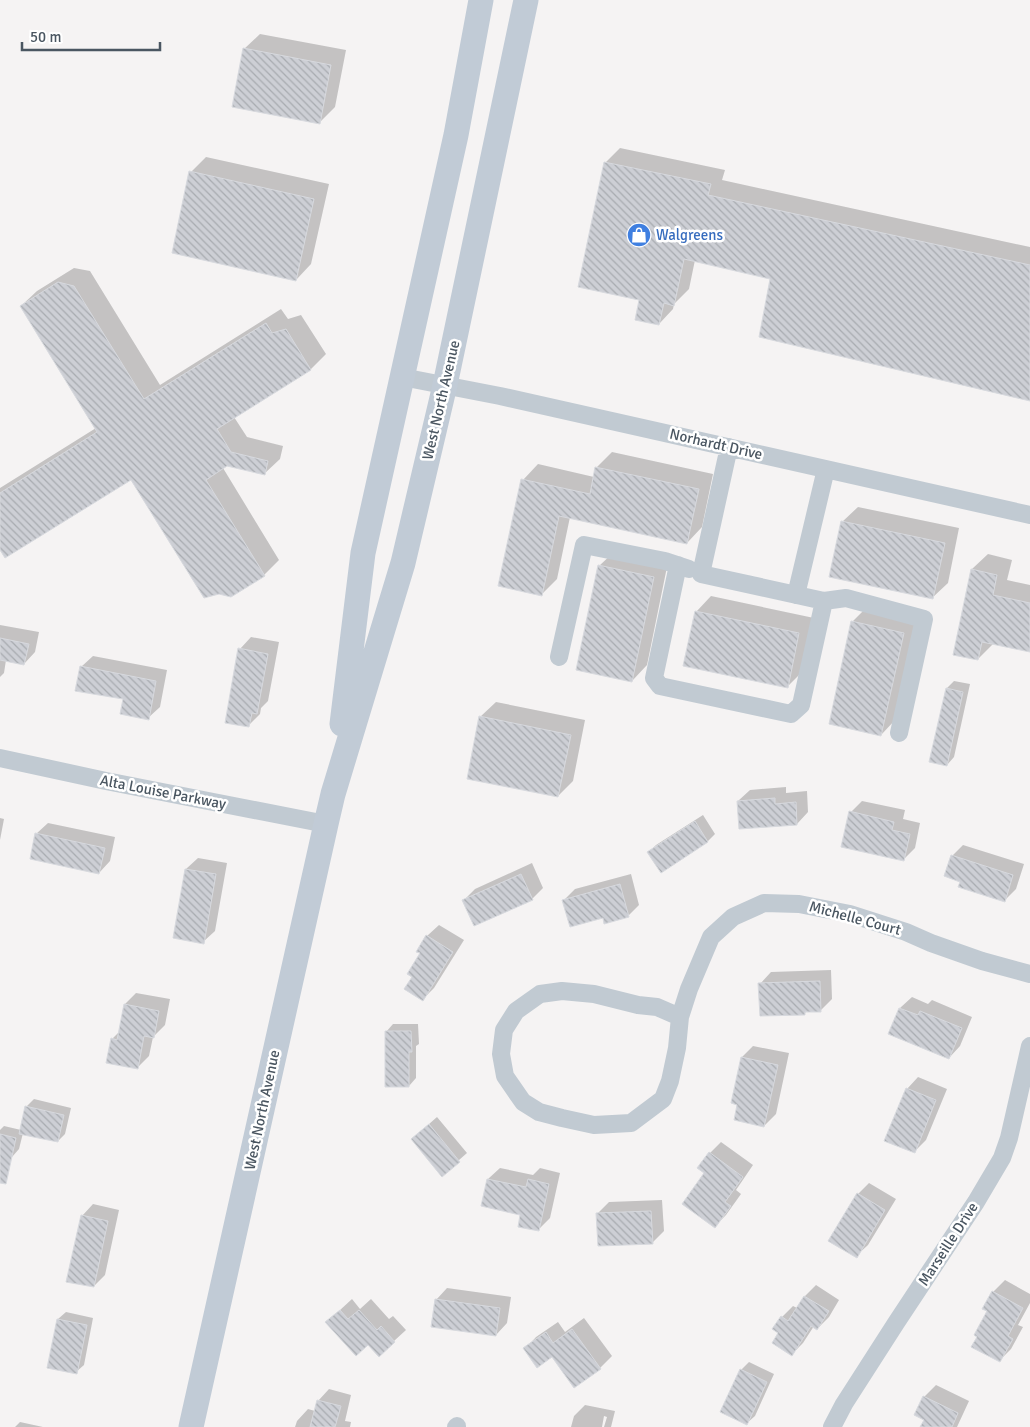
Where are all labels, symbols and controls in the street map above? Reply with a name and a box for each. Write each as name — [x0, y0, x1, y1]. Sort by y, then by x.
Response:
scale bar — [22, 20, 160, 52]
text: 50 m — [30, 28, 61, 46]
shop icon: Walgreens — [626, 222, 652, 248]
place label: Walgreens — [656, 226, 723, 244]
street label: West North Avenue — [418, 338, 464, 462]
street label: Norhardt Drive — [668, 425, 764, 463]
street label: Alta Louise Parkway — [98, 771, 228, 813]
street label: Michelle Court — [807, 897, 903, 939]
street label: West North Avenue — [240, 1048, 284, 1172]
street label: Marseille Drive — [914, 1199, 982, 1289]

